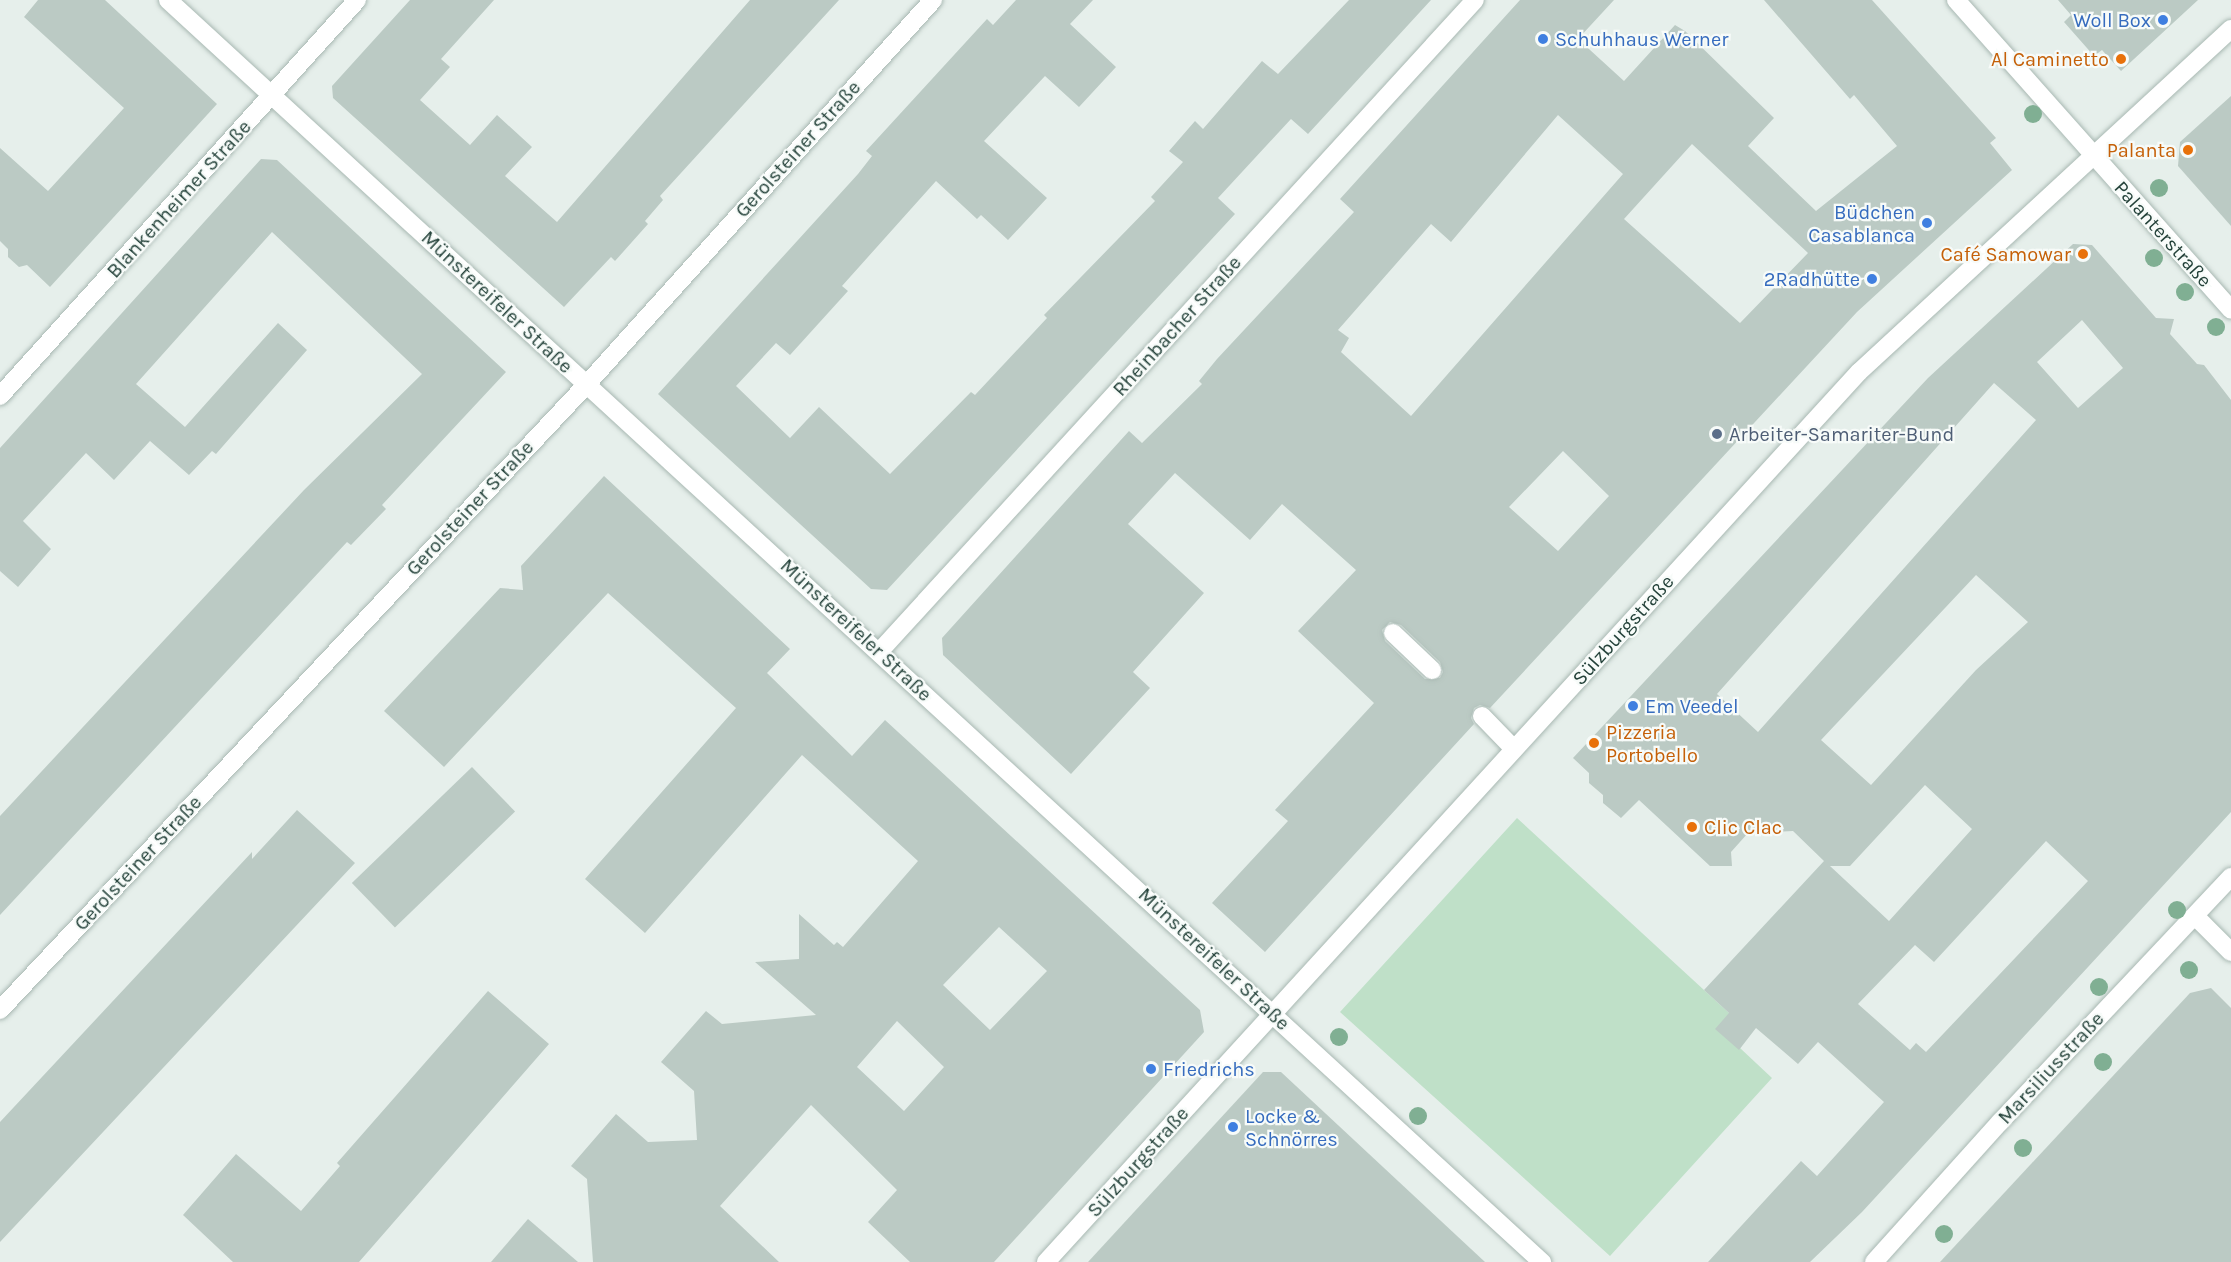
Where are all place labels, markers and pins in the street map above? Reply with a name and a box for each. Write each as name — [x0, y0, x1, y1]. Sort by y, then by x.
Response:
place label: Woll Box — [2073, 8, 2151, 32]
marker: Woll Box — [2156, 13, 2170, 27]
place label: Schuhhaus Werner — [1555, 27, 1728, 51]
marker: Schuhhaus Werner — [1536, 32, 1550, 46]
place label: Al Caminetto — [1991, 47, 2109, 71]
marker: Al Caminetto — [2114, 52, 2128, 66]
place label: Palanta — [2107, 138, 2176, 162]
marker: Palanta — [2181, 143, 2195, 157]
place label: Büdchen Casablanca — [1808, 200, 1915, 247]
marker: Büdchen Casablanca — [1920, 216, 1934, 230]
place label: Café Samowar — [1940, 242, 2071, 266]
marker: Café Samowar — [2076, 247, 2090, 261]
place label: 2Radhütte — [1764, 267, 1860, 291]
marker: 2Radhütte — [1865, 272, 1879, 286]
place label: Arbeiter-Samariter-Bund — [1729, 422, 1954, 446]
marker: Arbeiter-Samariter-Bund — [1710, 427, 1724, 441]
place label: Em Veedel — [1645, 694, 1739, 718]
marker: Em Veedel — [1626, 699, 1640, 713]
place label: Pizzeria Portobello — [1606, 720, 1698, 767]
marker: Pizzeria Portobello — [1587, 736, 1601, 750]
place label: Clic Clac — [1704, 815, 1782, 839]
marker: Clic Clac — [1685, 820, 1699, 834]
place label: Friedrichs — [1163, 1057, 1255, 1081]
marker: Friedrichs — [1144, 1062, 1158, 1076]
place label: Locke & Schnörres — [1245, 1104, 1338, 1151]
marker: Locke & Schnörres — [1226, 1120, 1240, 1134]

